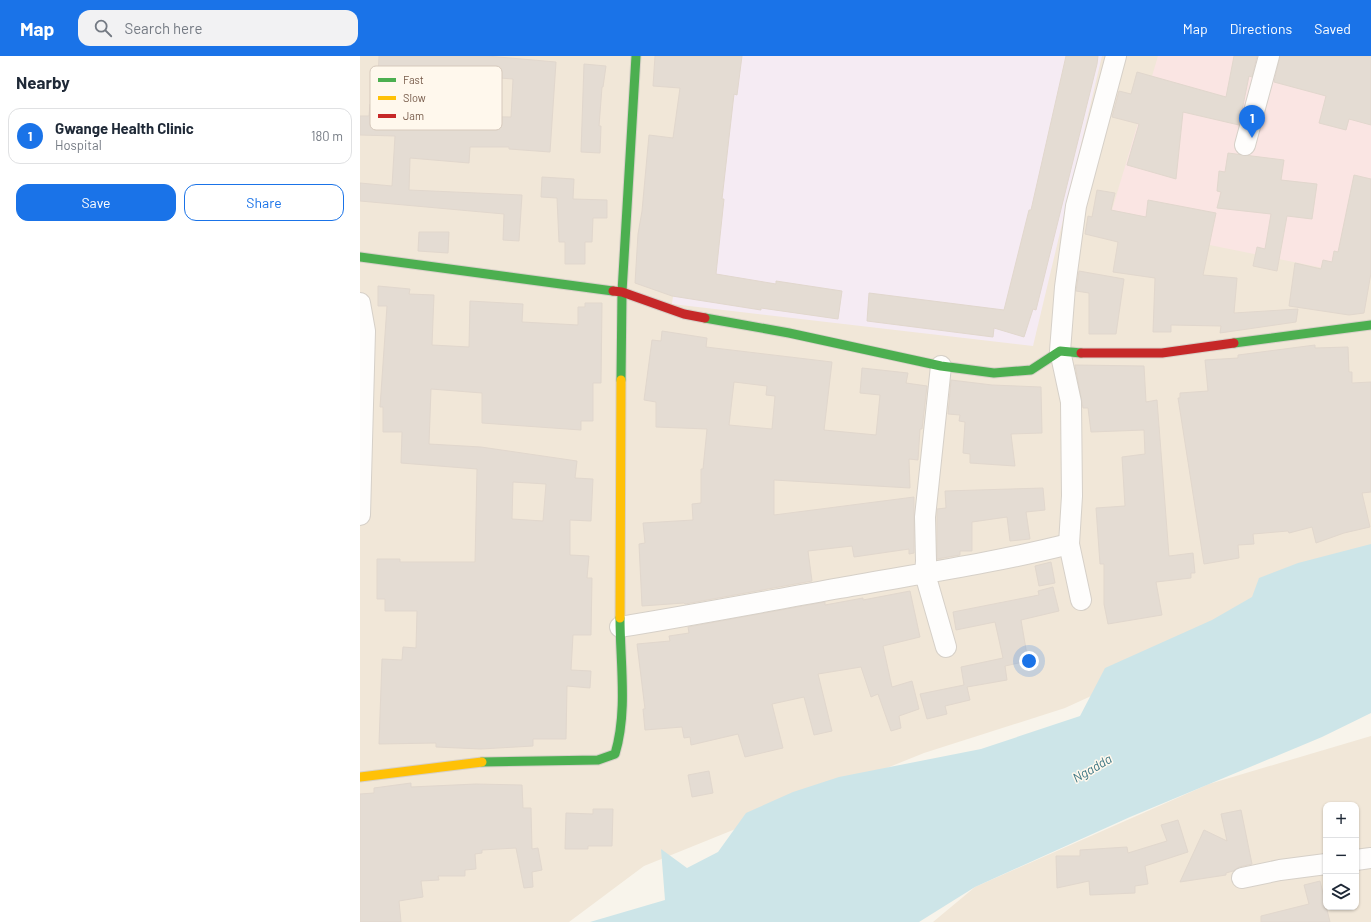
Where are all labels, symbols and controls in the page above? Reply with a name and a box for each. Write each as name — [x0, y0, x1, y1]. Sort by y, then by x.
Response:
search box — [78, 10, 358, 46]
text: Map — [20, 17, 54, 40]
icon: search — [92, 17, 114, 39]
text: Search here — [124, 19, 202, 37]
text: Map — [1183, 20, 1208, 37]
text: Directions — [1230, 20, 1292, 37]
text: Saved — [1314, 20, 1351, 37]
legend — [370, 66, 502, 130]
text: Nearby — [16, 72, 70, 92]
text: Fast — [403, 73, 424, 86]
text: Slow — [403, 91, 426, 104]
pin: 1 — [1239, 105, 1265, 138]
text: Jam — [403, 109, 424, 122]
text: Gwange Health Clinic — [55, 119, 194, 137]
text: 1 — [28, 128, 32, 144]
text: 180 m — [311, 128, 343, 144]
text: Hospital — [55, 137, 102, 153]
button: Save — [16, 184, 176, 221]
button: Share — [184, 184, 344, 221]
your location — [1019, 651, 1039, 671]
water label: Ngadda — [1069, 750, 1115, 786]
map controls — [1323, 802, 1359, 910]
button: + — [1323, 802, 1359, 838]
button: − — [1323, 838, 1359, 874]
button: layers — [1323, 874, 1359, 910]

